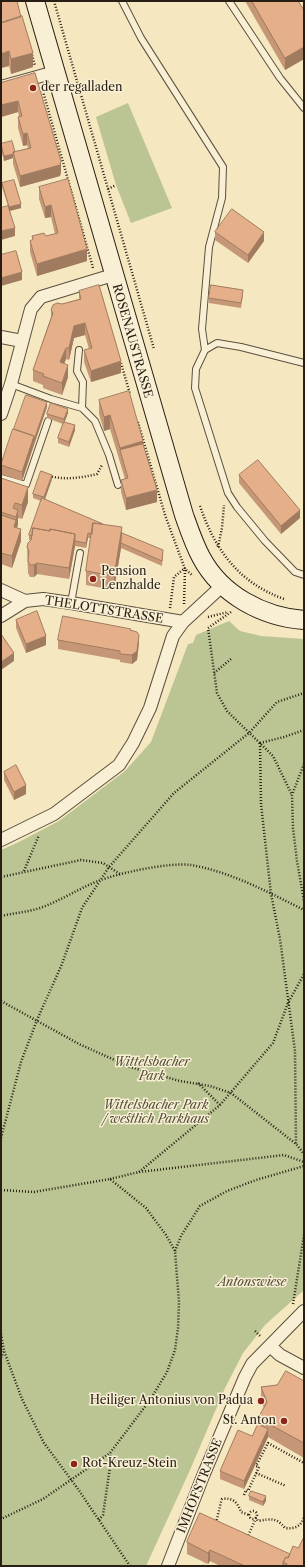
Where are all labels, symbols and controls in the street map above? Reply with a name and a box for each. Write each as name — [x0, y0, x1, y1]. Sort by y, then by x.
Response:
place label: der regalladen — [41, 81, 123, 95]
marker: der regalladen — [28, 83, 38, 93]
street label: ROSENAUSTRASSE — [109, 282, 155, 400]
place label: Pension Lenzhalde — [101, 565, 161, 593]
marker: Pension Lenzhalde — [88, 574, 98, 584]
street label: THELOTTSTRASSE — [44, 594, 164, 626]
park label: Wittelsbacher Park — [114, 1056, 190, 1084]
park label: Wittelsbacher Park / westlich Parkhaus — [103, 1099, 209, 1127]
park label: Antonswiese — [218, 1276, 286, 1290]
place label: Heiliger Antonius von Padua — [90, 1394, 253, 1408]
marker: Heiliger Antonius von Padua — [256, 1396, 266, 1406]
place label: St. Anton — [223, 1414, 276, 1428]
marker: St. Anton — [279, 1416, 289, 1426]
street label: IMHOFSTRASSE — [174, 1437, 226, 1535]
place label: Rot-Kreuz-Stein — [82, 1457, 177, 1471]
marker: Rot-Kreuz-Stein — [69, 1459, 79, 1469]

